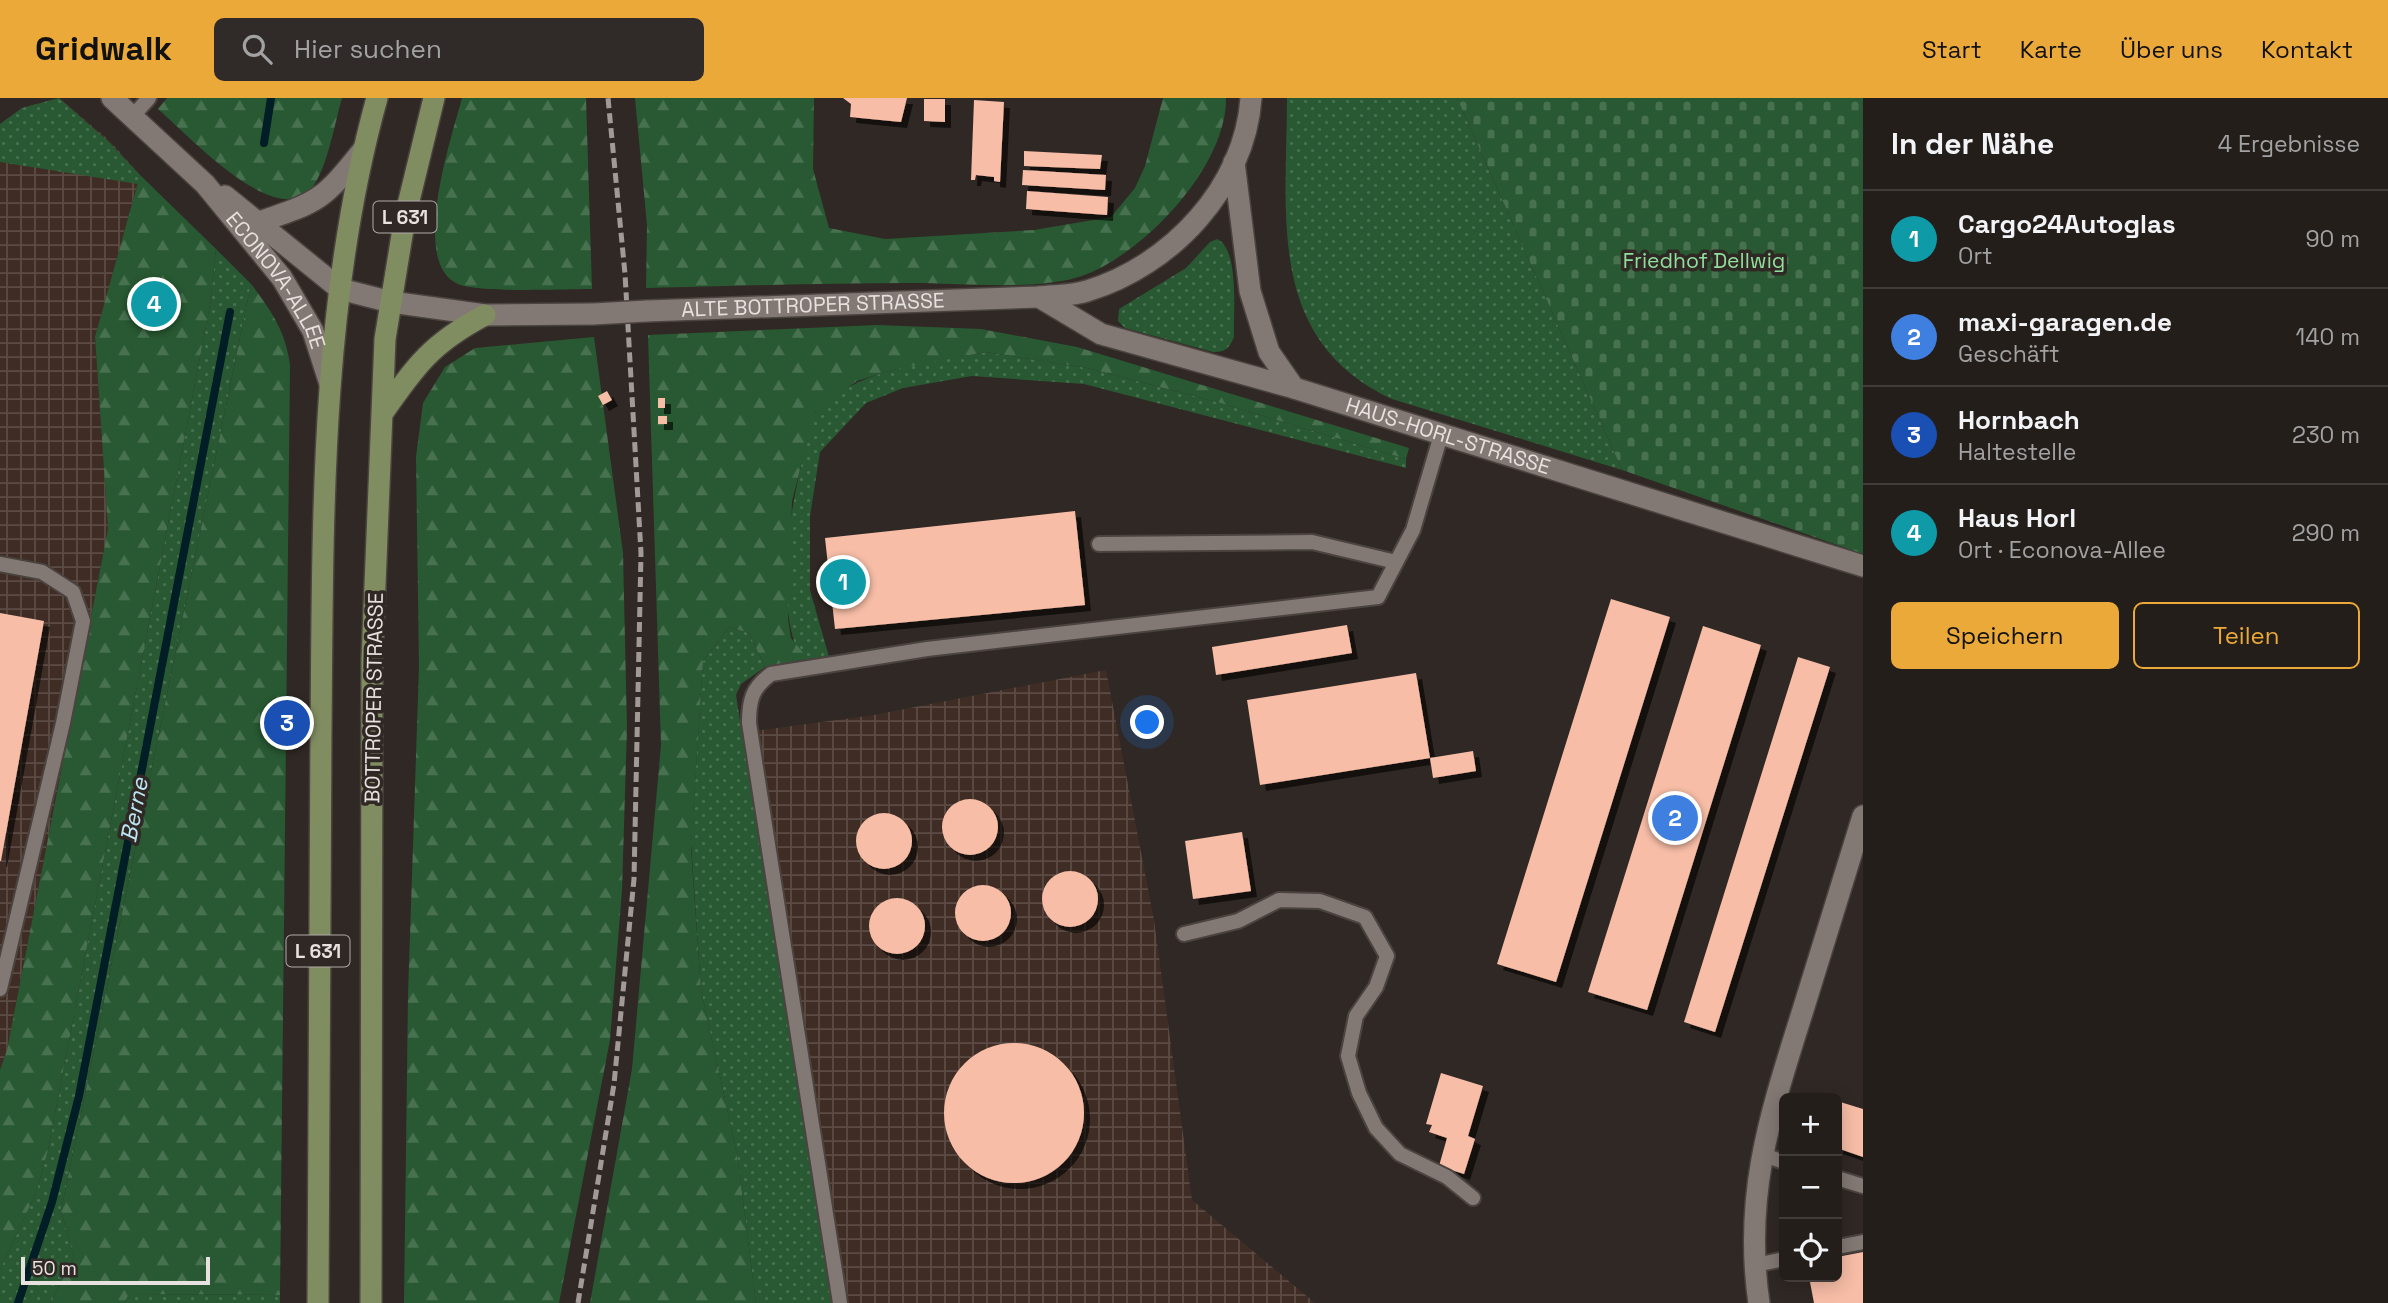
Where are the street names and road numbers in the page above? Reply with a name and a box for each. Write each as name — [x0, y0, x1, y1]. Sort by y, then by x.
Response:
road number: L 631 — [374, 202, 436, 232]
street label: ECONOVA-ALLEE — [220, 206, 332, 352]
street label: ALTE BOTTROPER STRASSE — [681, 286, 945, 323]
street label: HAUS-HORL-STRASSE — [1343, 391, 1554, 480]
street label: BOTTROPER STRASSE — [358, 592, 389, 804]
road number: L 631 — [286, 936, 350, 966]

